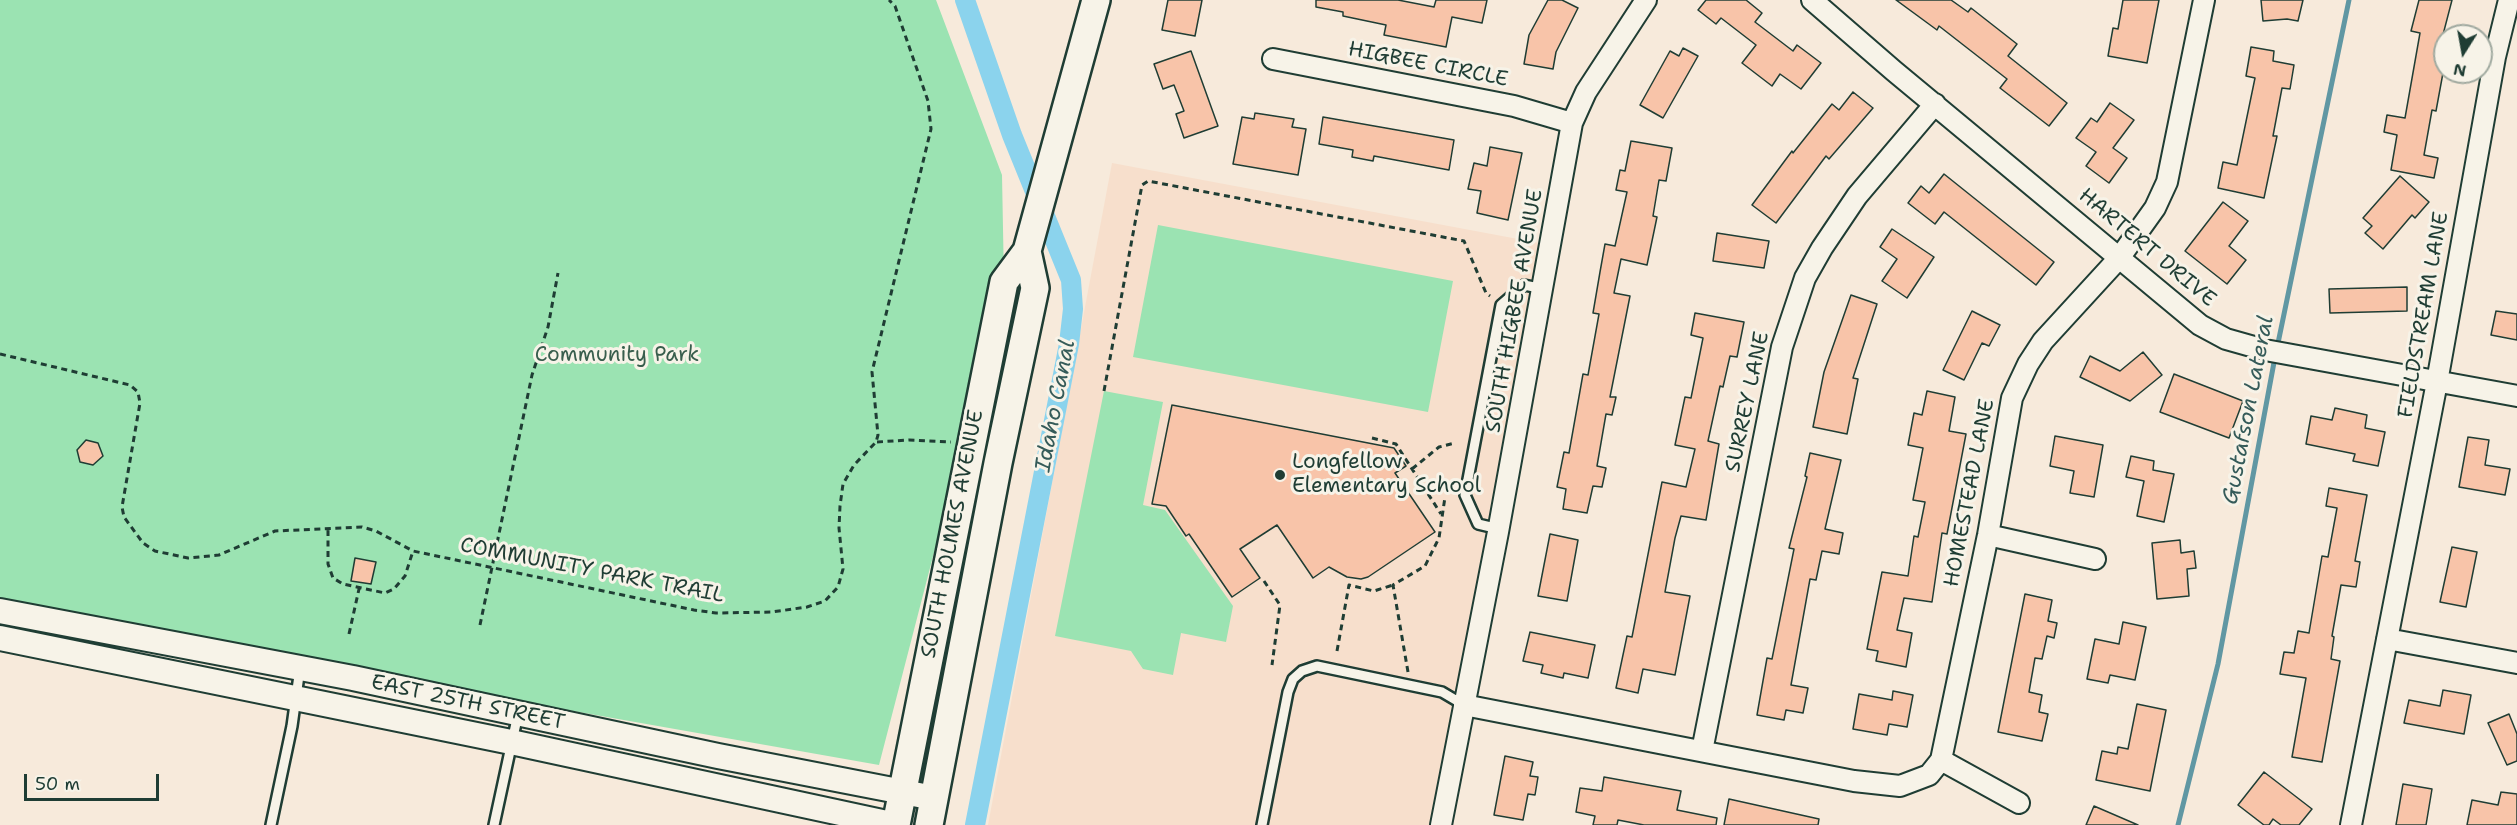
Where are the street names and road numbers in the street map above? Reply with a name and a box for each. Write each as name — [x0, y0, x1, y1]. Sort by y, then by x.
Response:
street label: HIGBEE CIRCLE — [1346, 37, 1510, 93]
street label: HARTERT DRIVE — [2073, 183, 2221, 313]
street label: SOUTH HIGBEE AVENUE — [1481, 187, 1549, 435]
street label: FIELDSTREAM LANE — [2393, 210, 2455, 420]
street label: SURREY LANE — [1721, 329, 1775, 475]
street label: HOMESTEAD LANE — [1939, 397, 2001, 589]
street label: SOUTH HOLMES AVENUE — [917, 408, 989, 660]
street label: COMMUNITY PARK TRAIL — [458, 533, 726, 609]
street label: EAST 25TH STREET — [369, 670, 567, 736]

